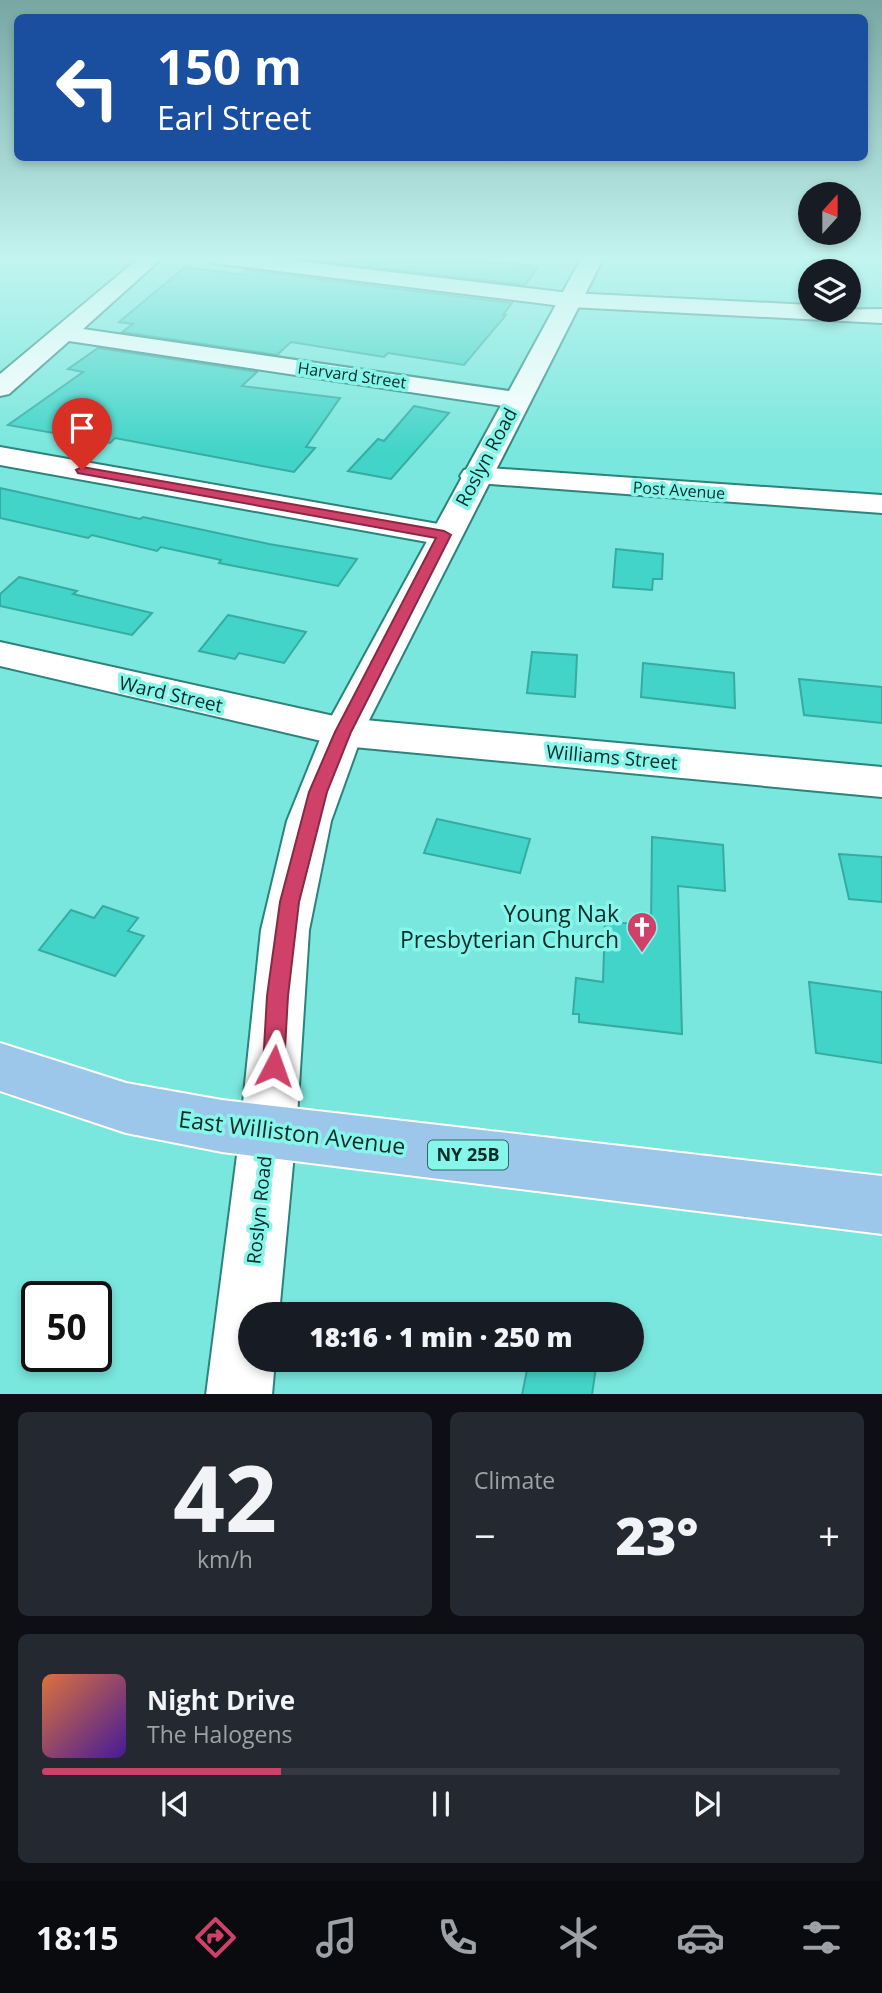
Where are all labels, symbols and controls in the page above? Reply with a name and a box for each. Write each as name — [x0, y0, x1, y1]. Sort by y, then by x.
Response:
text: 150 m — [157, 33, 302, 99]
icon: left — [42, 42, 133, 133]
text: Earl Street — [157, 96, 311, 139]
north arrow — [798, 182, 861, 245]
map controls — [798, 182, 861, 322]
button: layers — [798, 259, 861, 322]
street label: Harvard Street — [296, 357, 408, 394]
pin — [52, 398, 112, 470]
street label: Roslyn Road — [449, 403, 523, 511]
icon: arrive — [63, 409, 101, 447]
street label: Post Avenue — [632, 476, 726, 504]
street label: Ward Street — [117, 669, 226, 719]
street label: Williams Street — [545, 738, 679, 776]
place label: Young Nak Presbyterian Church — [400, 897, 619, 955]
church icon: Young Nak Presbyterian Church — [625, 910, 659, 954]
position arrow — [237, 1029, 311, 1103]
street label: East Williston Avenue — [177, 1102, 407, 1162]
road number: NY 25B — [428, 1140, 508, 1170]
street label: Roslyn Road — [240, 1155, 278, 1265]
speed limit sign: 50 — [21, 1281, 112, 1372]
text: 18:16 · 1 min · 250 m — [310, 1319, 572, 1355]
text: 42 — [173, 1435, 277, 1559]
text: Climate — [474, 1464, 555, 1496]
text: 23° — [616, 1499, 698, 1570]
text: − — [474, 1509, 496, 1561]
text: + — [818, 1509, 840, 1561]
text: km/h — [197, 1543, 253, 1575]
text: Night Drive — [147, 1682, 295, 1718]
text: The Halogens — [147, 1718, 293, 1750]
icon: previous — [156, 1785, 194, 1823]
icon: pause — [422, 1785, 460, 1823]
icon: next — [688, 1785, 726, 1823]
icon: directions — [191, 1913, 240, 1962]
icon: music — [312, 1913, 361, 1962]
icon: phone — [433, 1913, 482, 1962]
icon: climate — [554, 1913, 603, 1962]
icon: car — [676, 1913, 725, 1962]
icon: filters — [797, 1913, 846, 1962]
text: 18:15 — [36, 1916, 118, 1959]

